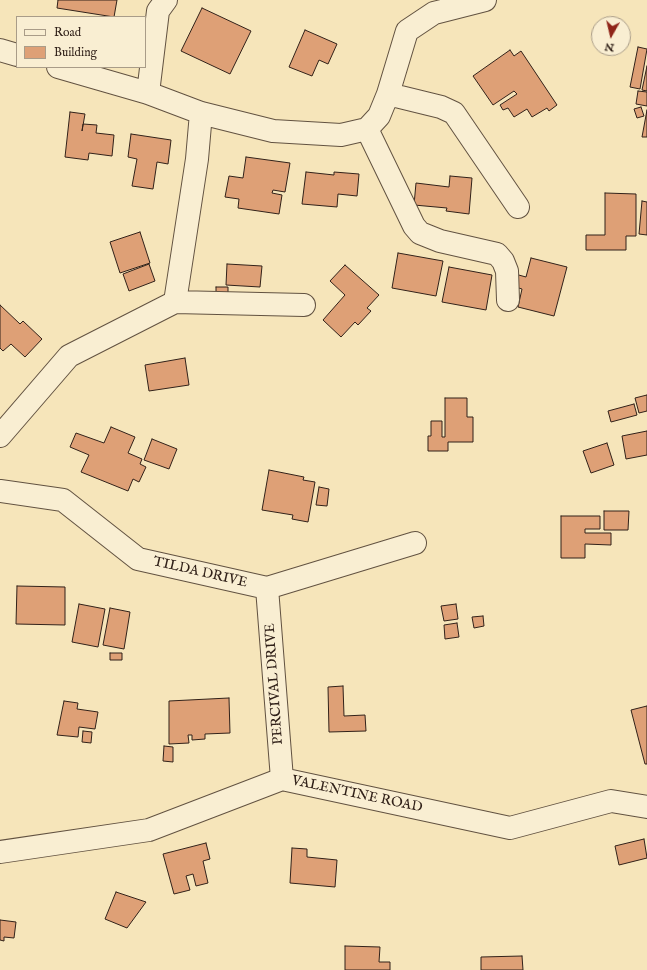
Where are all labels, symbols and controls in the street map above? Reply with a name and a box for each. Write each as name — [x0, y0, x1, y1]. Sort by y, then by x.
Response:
legend — [16, 16, 146, 68]
north arrow — [591, 16, 631, 56]
text: Road — [54, 25, 81, 40]
text: N — [604, 39, 615, 54]
text: Building — [54, 45, 97, 60]
street label: TILDA DRIVE — [151, 554, 249, 592]
street label: PERCIVAL DRIVE — [262, 623, 288, 745]
street label: VALENTINE ROAD — [290, 773, 424, 817]

